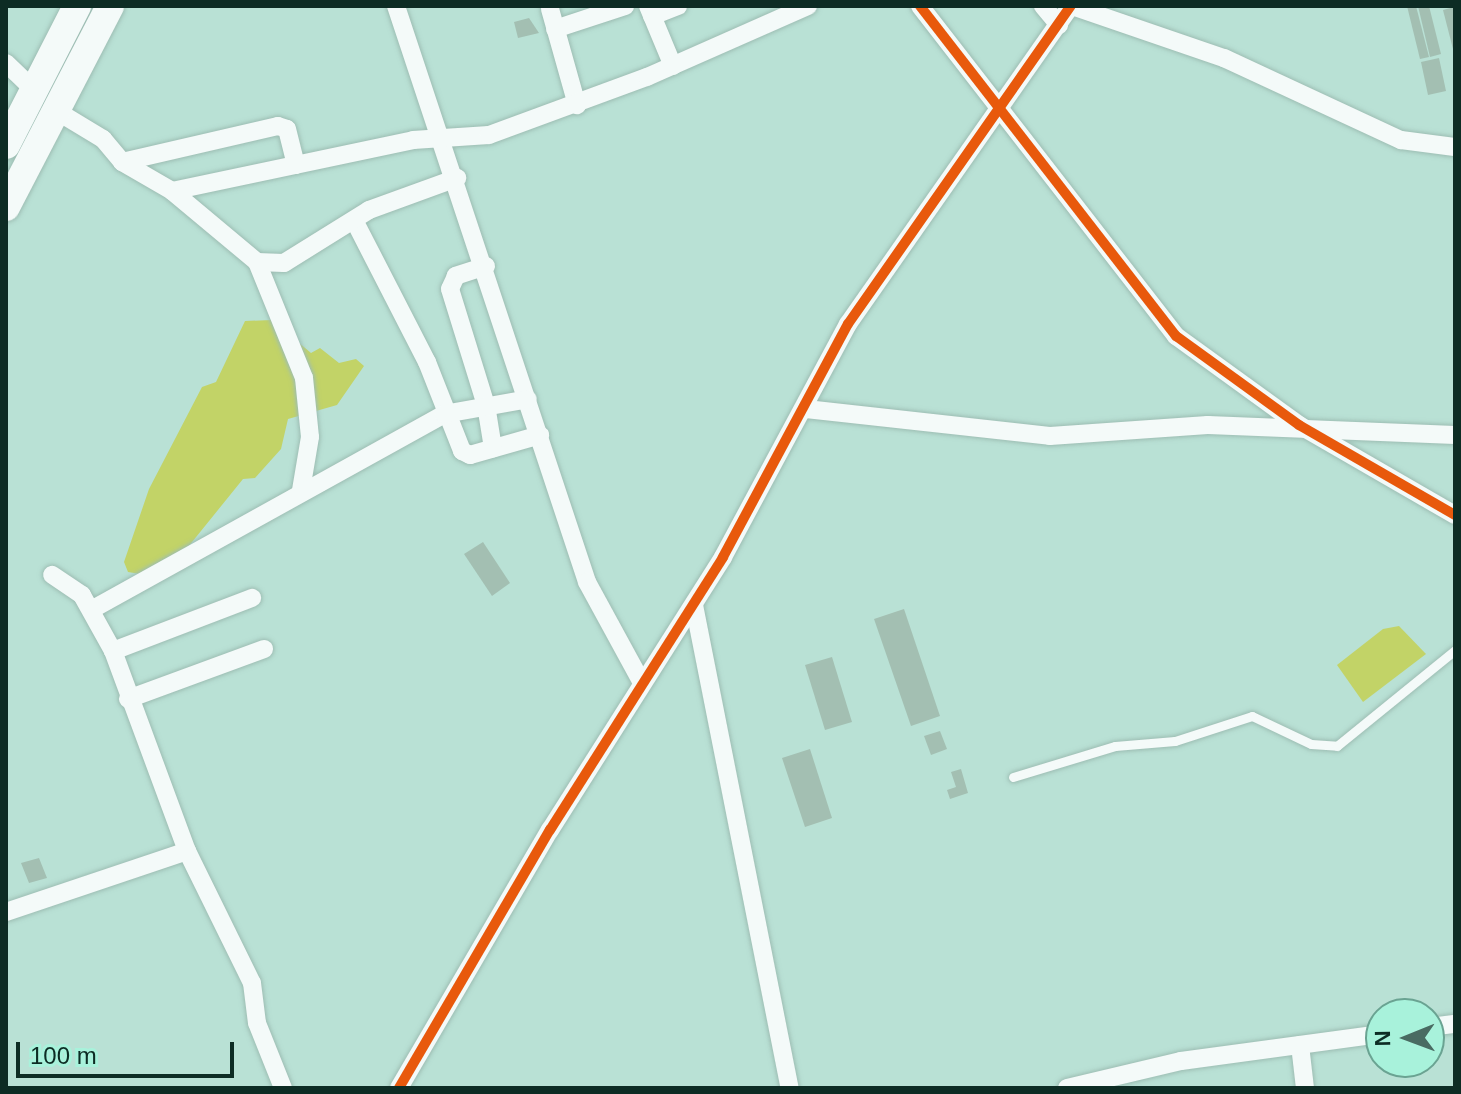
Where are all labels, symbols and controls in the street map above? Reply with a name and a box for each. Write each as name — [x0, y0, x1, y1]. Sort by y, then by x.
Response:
north arrow — [1365, 998, 1445, 1078]
scale bar — [20, 1026, 238, 1076]
text: N — [1370, 1030, 1395, 1047]
text: 100 m — [30, 1042, 97, 1069]

